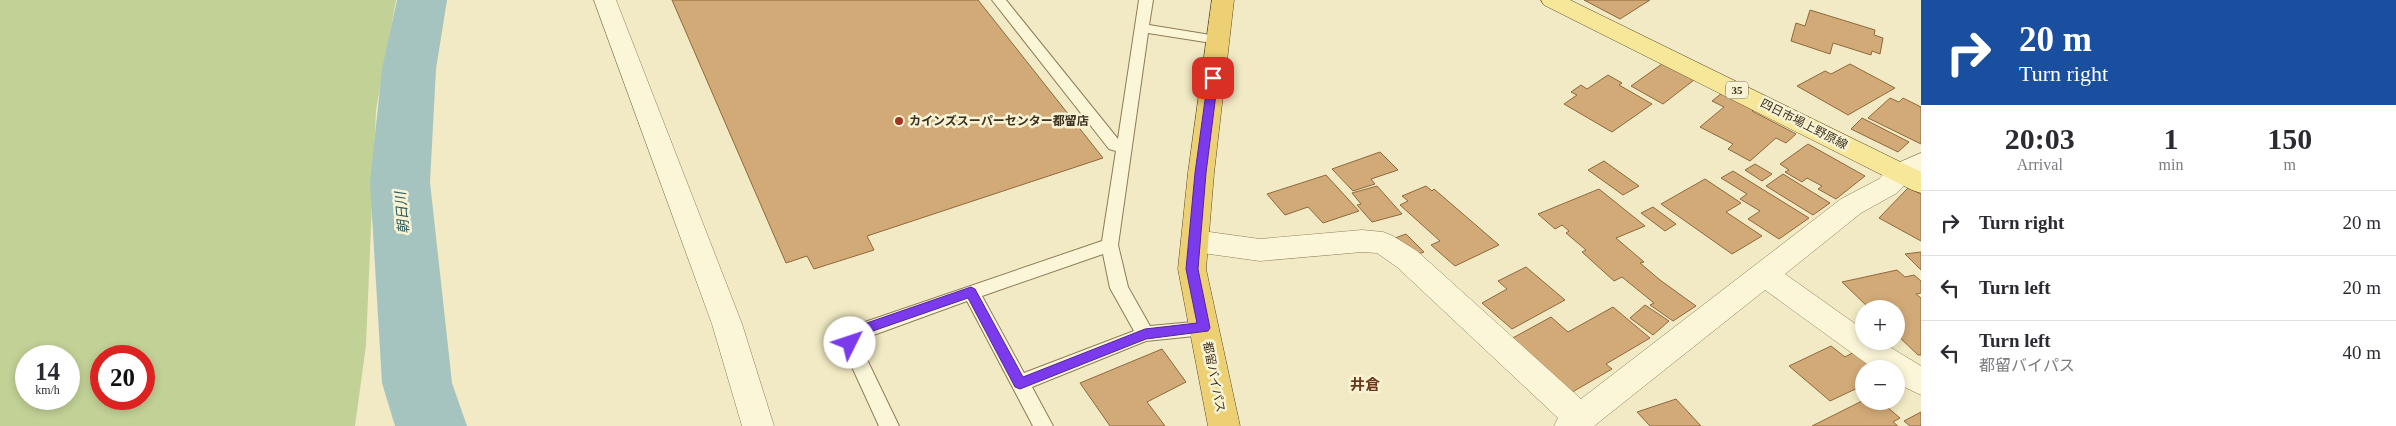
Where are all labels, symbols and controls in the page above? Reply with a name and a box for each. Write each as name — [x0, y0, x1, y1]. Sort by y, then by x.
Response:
icon: right — [1936, 20, 2001, 85]
text: 20 m — [2019, 20, 2092, 59]
pin — [1192, 57, 1234, 99]
text: Turn right — [2019, 61, 2108, 86]
icon: arrive — [1199, 64, 1227, 92]
road number: 35 — [1726, 82, 1748, 98]
street label: 四日市場上野原線 — [1758, 96, 1850, 152]
place label: カインズスーパーセンター都留店 — [909, 114, 1089, 128]
marker: カインズスーパーセンター都留店 — [893, 115, 905, 127]
text: 20:03 — [2005, 122, 2075, 155]
text: 1 — [2163, 122, 2178, 155]
text: 150 — [2267, 122, 2312, 155]
text: Arrival — [2017, 156, 2063, 173]
text: min — [2159, 156, 2183, 173]
text: m — [2283, 156, 2296, 173]
water label: 朝日川 — [393, 189, 412, 235]
icon: right — [1936, 209, 1964, 237]
text: Turn right — [1979, 212, 2064, 233]
text: 20 m — [2342, 212, 2381, 233]
icon: left — [1936, 274, 1964, 302]
text: Turn left — [1979, 277, 2051, 298]
text: 20 m — [2342, 277, 2381, 298]
map controls — [1855, 300, 1905, 410]
button: + — [1855, 300, 1905, 350]
position arrow — [823, 316, 875, 368]
text: Turn left — [1979, 330, 2051, 351]
icon: left — [1936, 339, 1964, 367]
street label: 都留バイパス — [1200, 340, 1228, 414]
text: 40 m — [2342, 342, 2381, 363]
speed limit sign: 20 — [90, 345, 155, 410]
text: 都留バイパス — [1979, 357, 2075, 374]
text: 14 — [35, 358, 60, 385]
button: − — [1855, 360, 1905, 410]
district label: 井倉 — [1350, 376, 1380, 393]
text: km/h — [35, 383, 60, 397]

